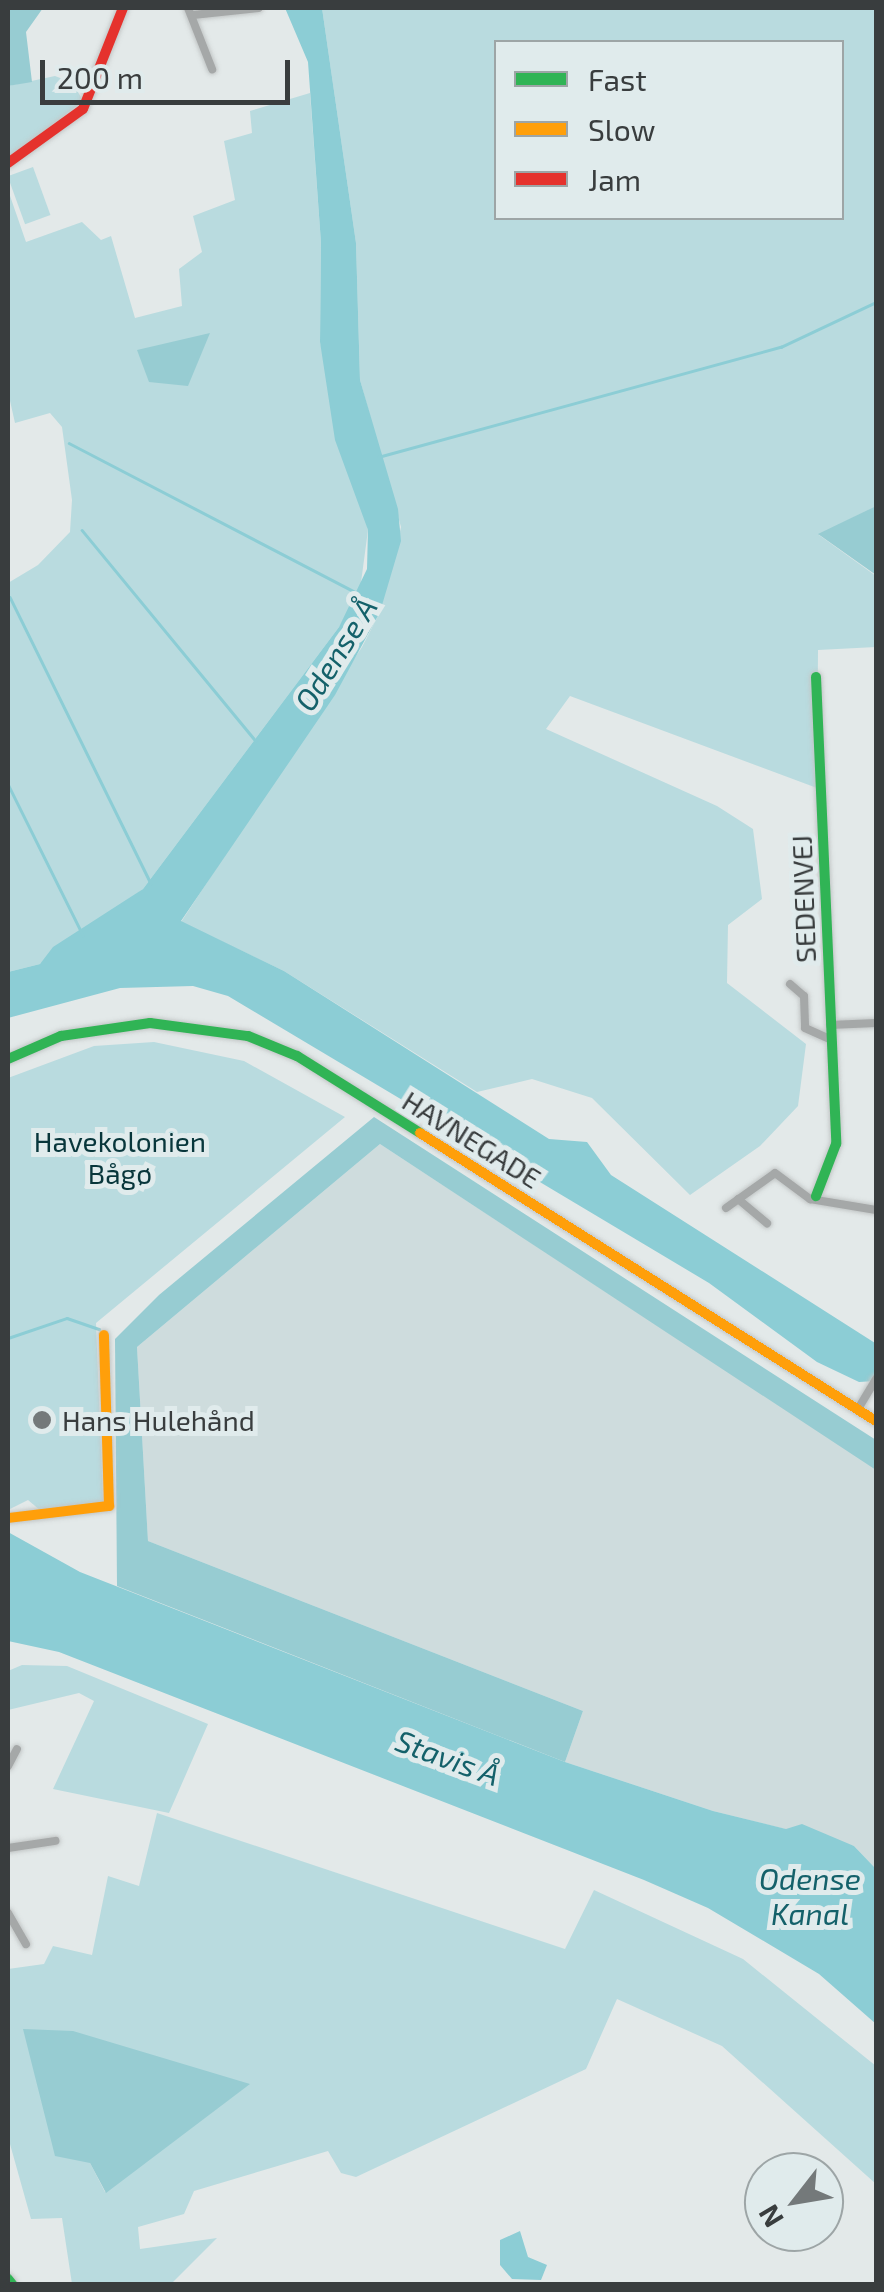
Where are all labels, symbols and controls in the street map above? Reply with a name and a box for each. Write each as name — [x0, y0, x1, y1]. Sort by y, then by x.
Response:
scale bar — [45, 40, 295, 102]
legend — [494, 40, 844, 220]
text: 200 m — [57, 59, 143, 95]
text: Fast — [588, 61, 647, 97]
text: Slow — [588, 111, 655, 147]
text: Jam — [588, 161, 641, 197]
water label: Odense Å — [286, 591, 384, 717]
street label: SEDENVEJ — [784, 835, 822, 963]
street label: HAVNEGADE — [397, 1083, 547, 1195]
park label: Havekolonien Bågø — [34, 1124, 206, 1190]
place label: Hans Hulehånd — [62, 1403, 255, 1437]
marker: Hans Hulehånd — [31, 1409, 53, 1431]
water label: Stavis Å — [391, 1721, 505, 1793]
water label: Odense Kanal — [759, 1860, 861, 1930]
north arrow — [744, 2152, 844, 2252]
text: N — [750, 2199, 790, 2234]

